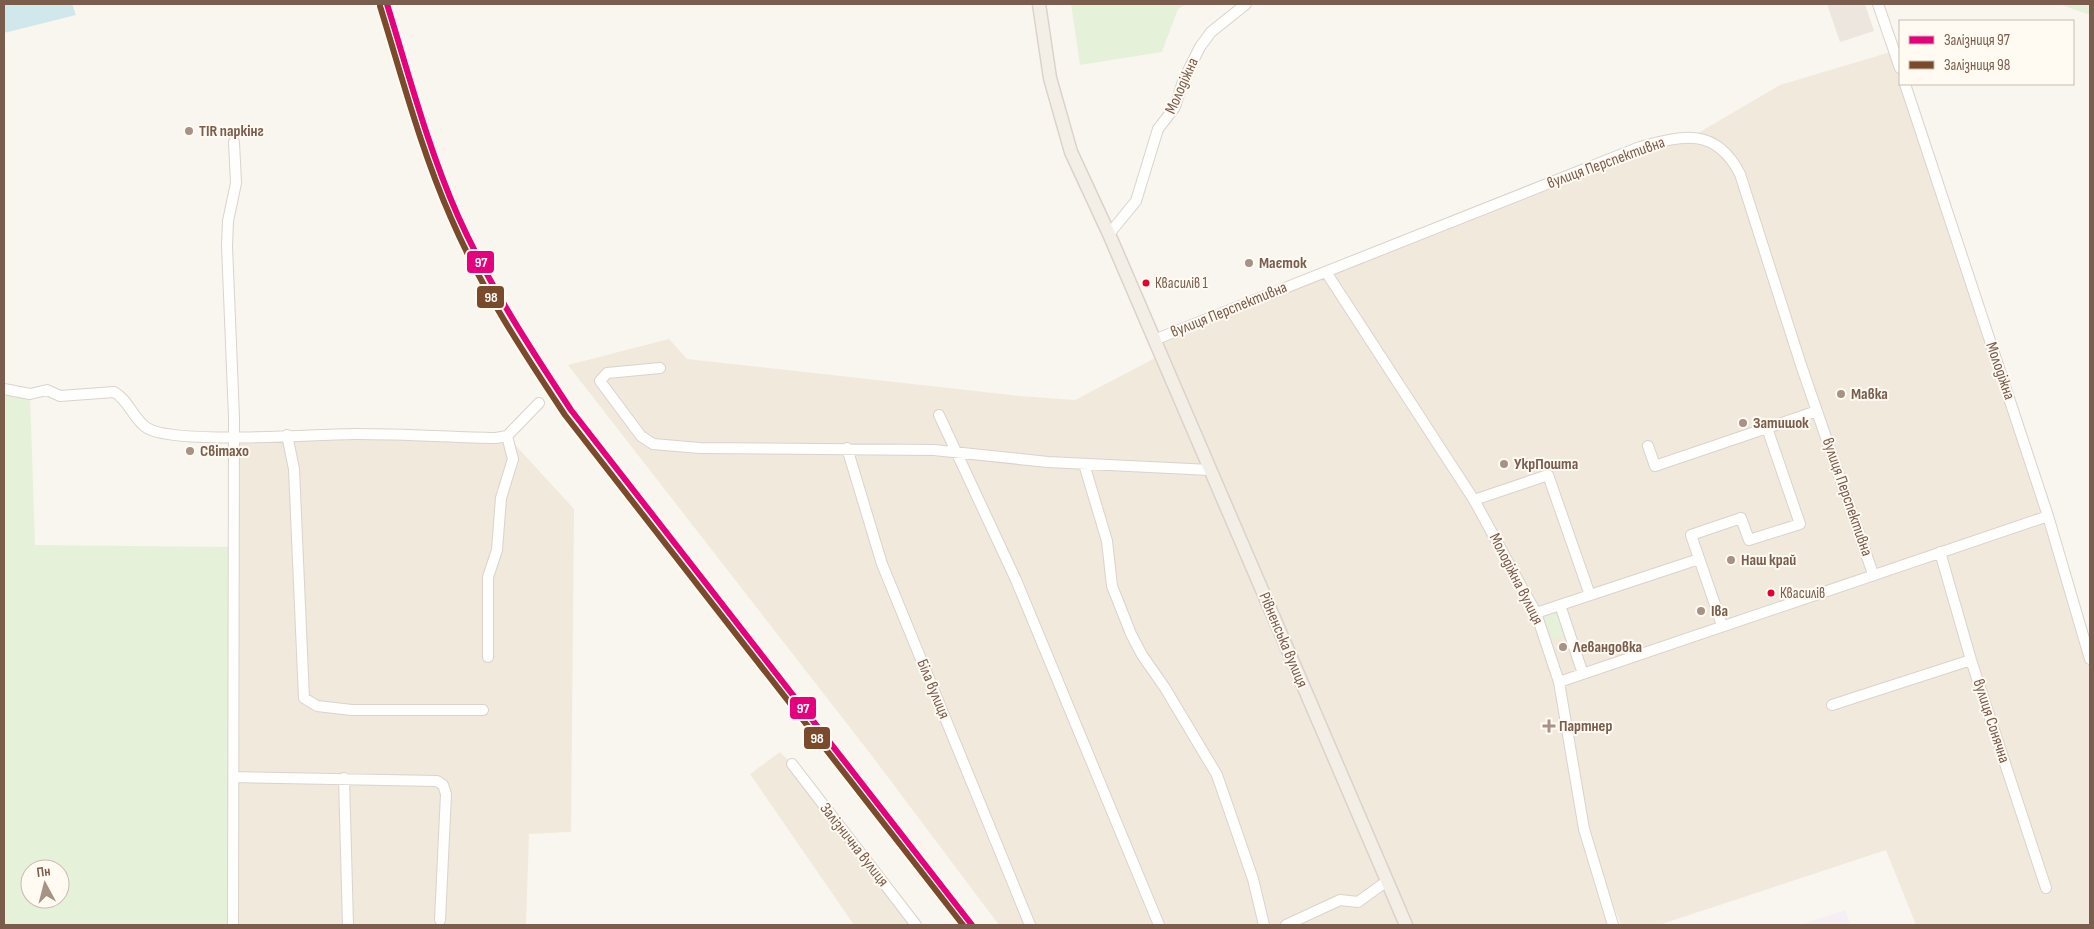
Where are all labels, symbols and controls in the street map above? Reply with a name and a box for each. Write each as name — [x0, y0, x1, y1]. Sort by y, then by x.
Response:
legend — [1899, 20, 2074, 85]
text: Залізниця 97 — [1944, 31, 2010, 50]
street label: Молодіжна — [1161, 55, 1203, 117]
text: Залізниця 98 — [1944, 56, 2010, 75]
place label: TIR паркінг — [199, 122, 264, 141]
marker: TIR паркінг — [183, 125, 195, 137]
street label: вулиця Перспективна — [1545, 133, 1667, 193]
line badge: 97 — [466, 250, 495, 274]
text: 97 — [475, 254, 488, 271]
place label: Маєток — [1259, 254, 1307, 273]
marker: Маєток — [1243, 257, 1255, 269]
place label: Квасилів 1 — [1155, 274, 1209, 293]
marker: Квасилів 1 — [1141, 278, 1151, 288]
street label: вулиця Перспективна — [1168, 278, 1290, 342]
line badge: 98 — [476, 285, 505, 309]
text: 98 — [484, 289, 498, 306]
street label: Молодіжна — [1981, 340, 2019, 402]
place label: Мавка — [1851, 385, 1888, 404]
marker: Мавка — [1835, 388, 1847, 400]
place label: Затишок — [1753, 414, 1809, 433]
marker: Затишок — [1737, 417, 1749, 429]
street label: вулиця Перспективна — [1818, 435, 1876, 559]
place label: Світахо — [200, 442, 249, 461]
marker: Світахо — [184, 445, 196, 457]
place label: УкрПошта — [1514, 455, 1578, 474]
marker: УкрПошта — [1498, 458, 1510, 470]
street label: Молодіжна вулиця — [1485, 530, 1547, 628]
place label: Наш край — [1741, 551, 1796, 570]
marker: Наш край — [1725, 554, 1737, 566]
place label: Квасилів — [1780, 584, 1825, 603]
marker: Квасилів — [1766, 588, 1776, 598]
street label: Рівненська вулиця — [1254, 590, 1312, 690]
place label: Іва — [1711, 602, 1728, 621]
marker: Іва — [1695, 605, 1707, 617]
place label: Левандовка — [1572, 638, 1642, 657]
marker: Левандовка — [1557, 641, 1569, 653]
street label: Біла вулиця — [912, 656, 954, 722]
street label: вулиця Сонячна — [1969, 677, 2013, 765]
line badge: 97 — [789, 696, 817, 720]
text: 97 — [797, 700, 810, 717]
place label: Партнер — [1559, 717, 1612, 736]
marker: Партнер — [1543, 720, 1555, 732]
line badge: 98 — [803, 726, 831, 750]
text: 98 — [810, 730, 824, 747]
street label: Залізнична вулиця — [815, 799, 893, 891]
north arrow — [20, 859, 70, 909]
text: Пн — [36, 862, 51, 881]

